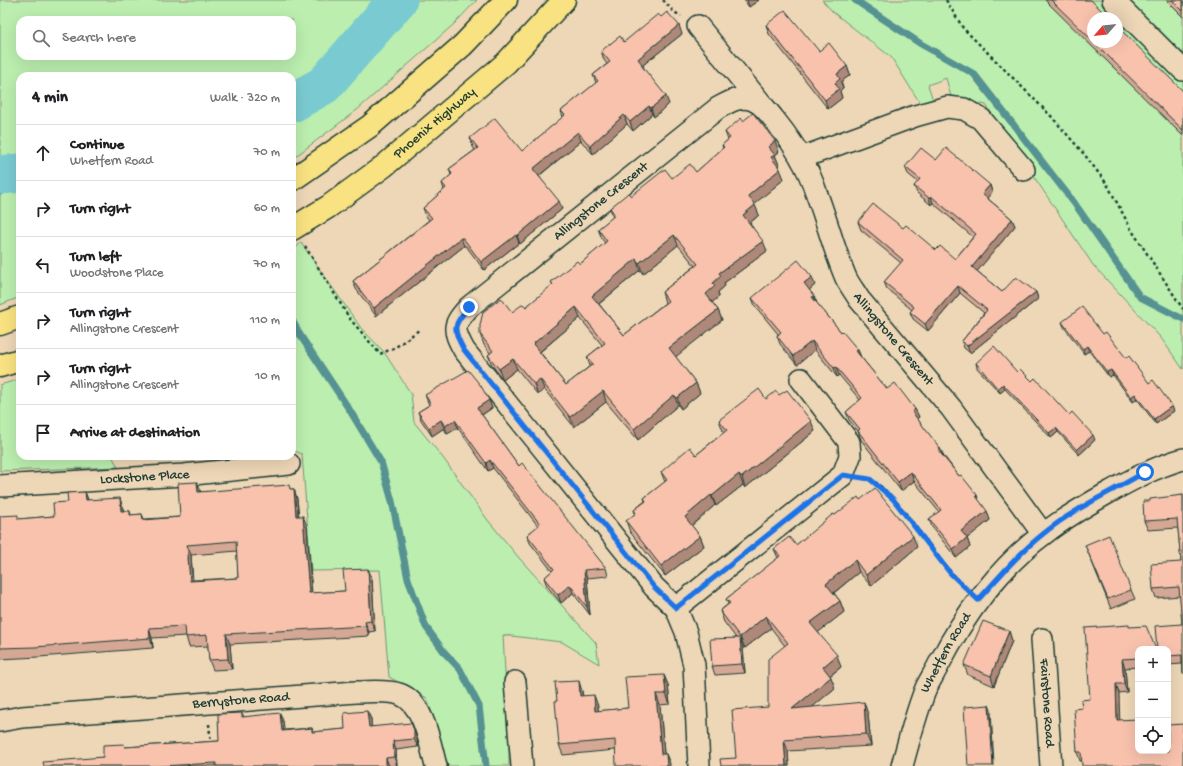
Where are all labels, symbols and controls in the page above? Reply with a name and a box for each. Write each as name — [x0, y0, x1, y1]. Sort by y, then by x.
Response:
north arrow — [1087, 12, 1123, 48]
search box — [16, 16, 296, 60]
icon: search — [30, 27, 52, 49]
text: Search here — [62, 29, 136, 47]
street label: Phoenix Highway — [389, 84, 479, 163]
text: 4 min — [32, 88, 68, 108]
text: Walk · 320 m — [210, 91, 280, 106]
text: Continue — [70, 136, 124, 154]
icon: ahead — [32, 142, 54, 164]
text: 70 m — [254, 145, 280, 160]
text: Whetfern Road — [70, 154, 153, 169]
street label: Allingstone Crescent — [550, 158, 653, 245]
icon: right — [32, 198, 54, 220]
text: Turn right — [70, 200, 130, 218]
text: 60 m — [254, 201, 280, 216]
text: Turn left — [70, 248, 121, 266]
icon: left — [32, 254, 54, 276]
text: 70 m — [254, 257, 280, 272]
text: Woodstone Place — [70, 266, 163, 281]
street label: Allingstone Crescent — [849, 290, 938, 390]
route end — [460, 298, 478, 316]
text: Turn right — [70, 304, 130, 322]
icon: right — [32, 310, 54, 332]
text: 110 m — [250, 313, 280, 328]
text: Allingstone Crescent — [70, 322, 178, 337]
text: Turn right — [70, 360, 130, 378]
icon: right — [32, 366, 54, 388]
text: 10 m — [255, 369, 280, 384]
text: Allingstone Crescent — [70, 378, 178, 393]
icon: arrive — [32, 422, 54, 444]
text: Arrive at destination — [70, 424, 200, 442]
route start — [1136, 463, 1154, 481]
street label: Lockstone Place — [100, 466, 191, 489]
street label: Whetfern Road — [916, 608, 976, 696]
map controls — [1135, 646, 1171, 754]
button: + — [1135, 646, 1171, 682]
street label: Fairstone Road — [1035, 657, 1058, 750]
button: − — [1135, 682, 1171, 718]
street label: Berrystone Road — [191, 688, 292, 713]
button: locate — [1135, 718, 1171, 754]

